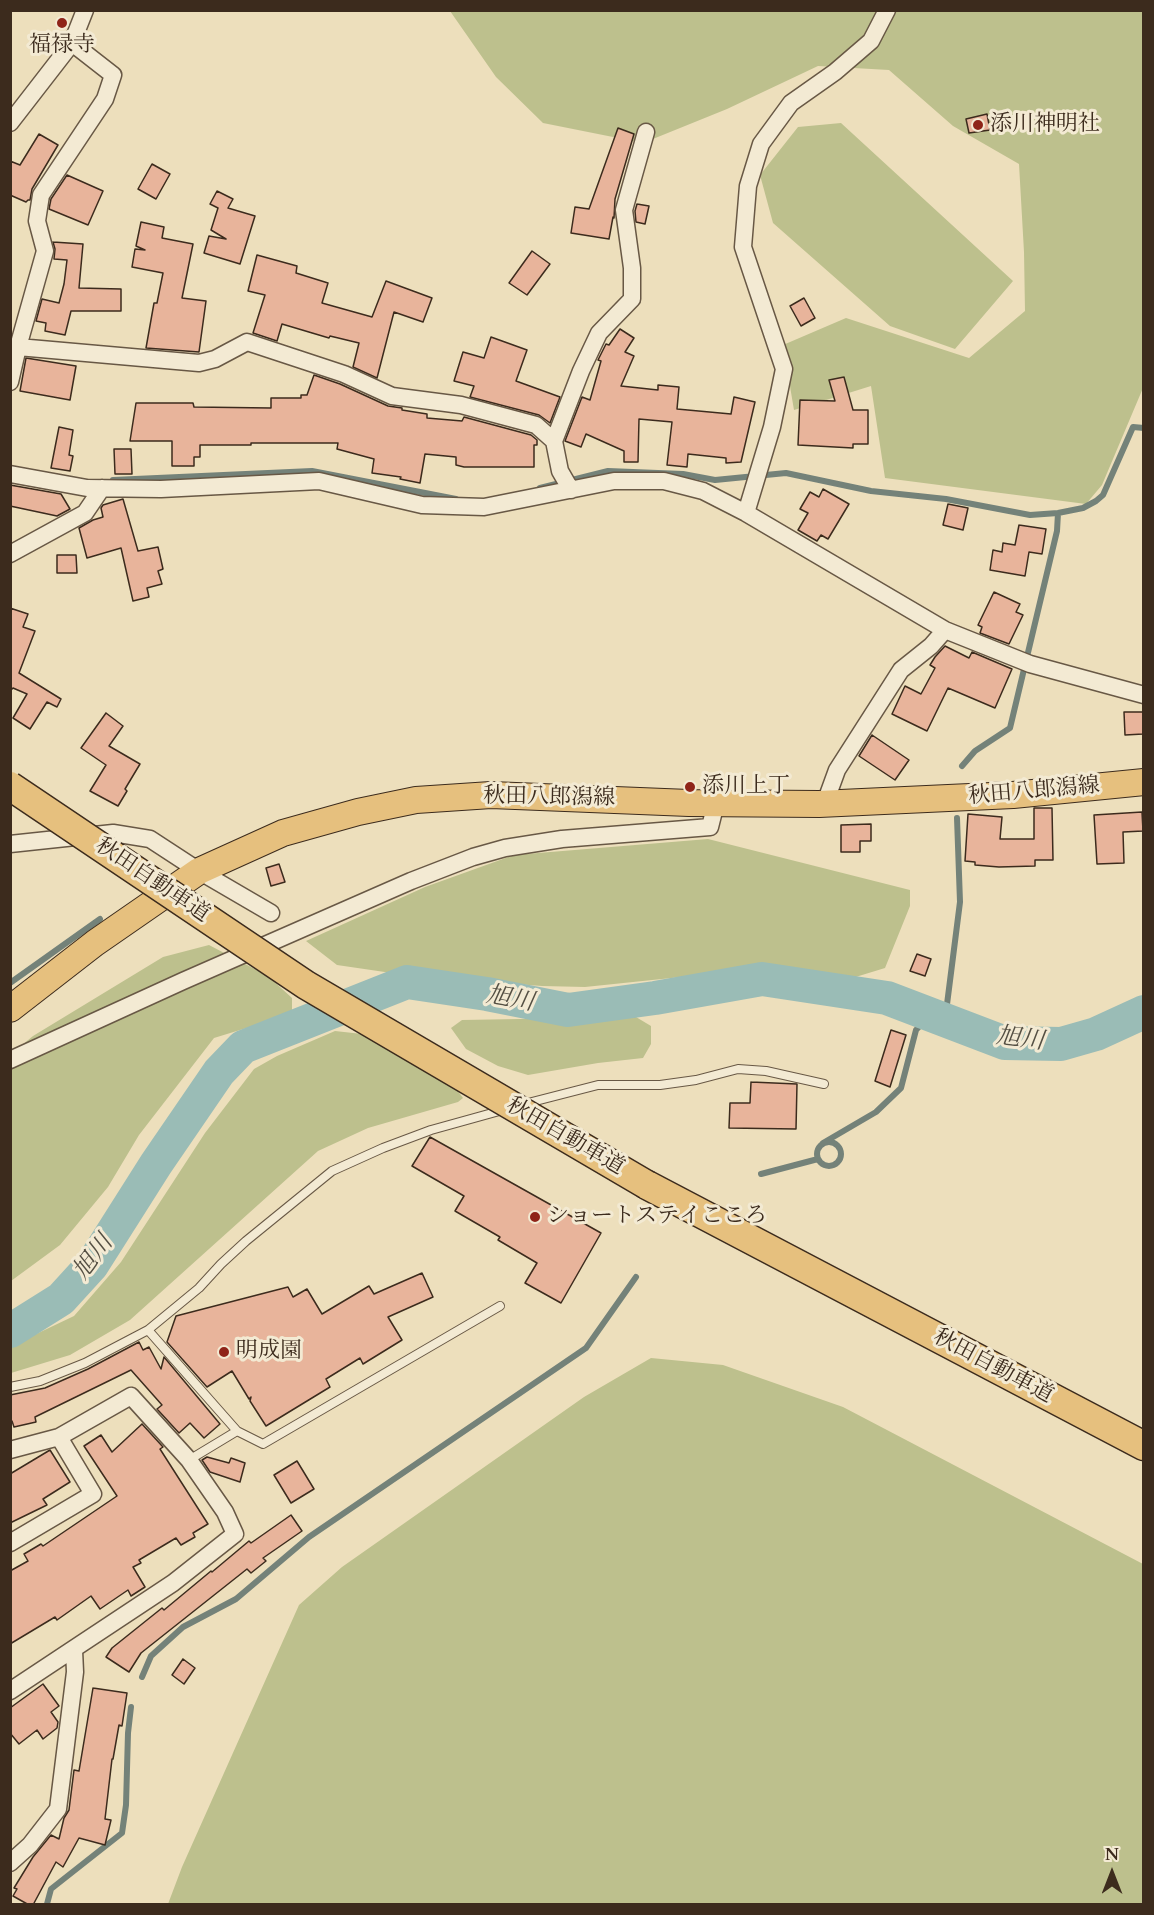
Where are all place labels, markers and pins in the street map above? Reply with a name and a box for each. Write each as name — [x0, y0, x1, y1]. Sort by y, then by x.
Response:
marker: 福禄寺 — [55, 16, 69, 30]
place label: 福禄寺 — [29, 33, 95, 59]
place label: 添川神明社 — [990, 112, 1100, 138]
marker: 添川神明社 — [971, 118, 985, 132]
place label: 添川上丁 — [702, 774, 790, 800]
marker: 添川上丁 — [683, 780, 697, 794]
place label: ショートステイこころ — [547, 1204, 767, 1230]
marker: ショートステイこころ — [528, 1210, 542, 1224]
place label: 明成園 — [236, 1339, 302, 1365]
marker: 明成園 — [217, 1345, 231, 1359]

